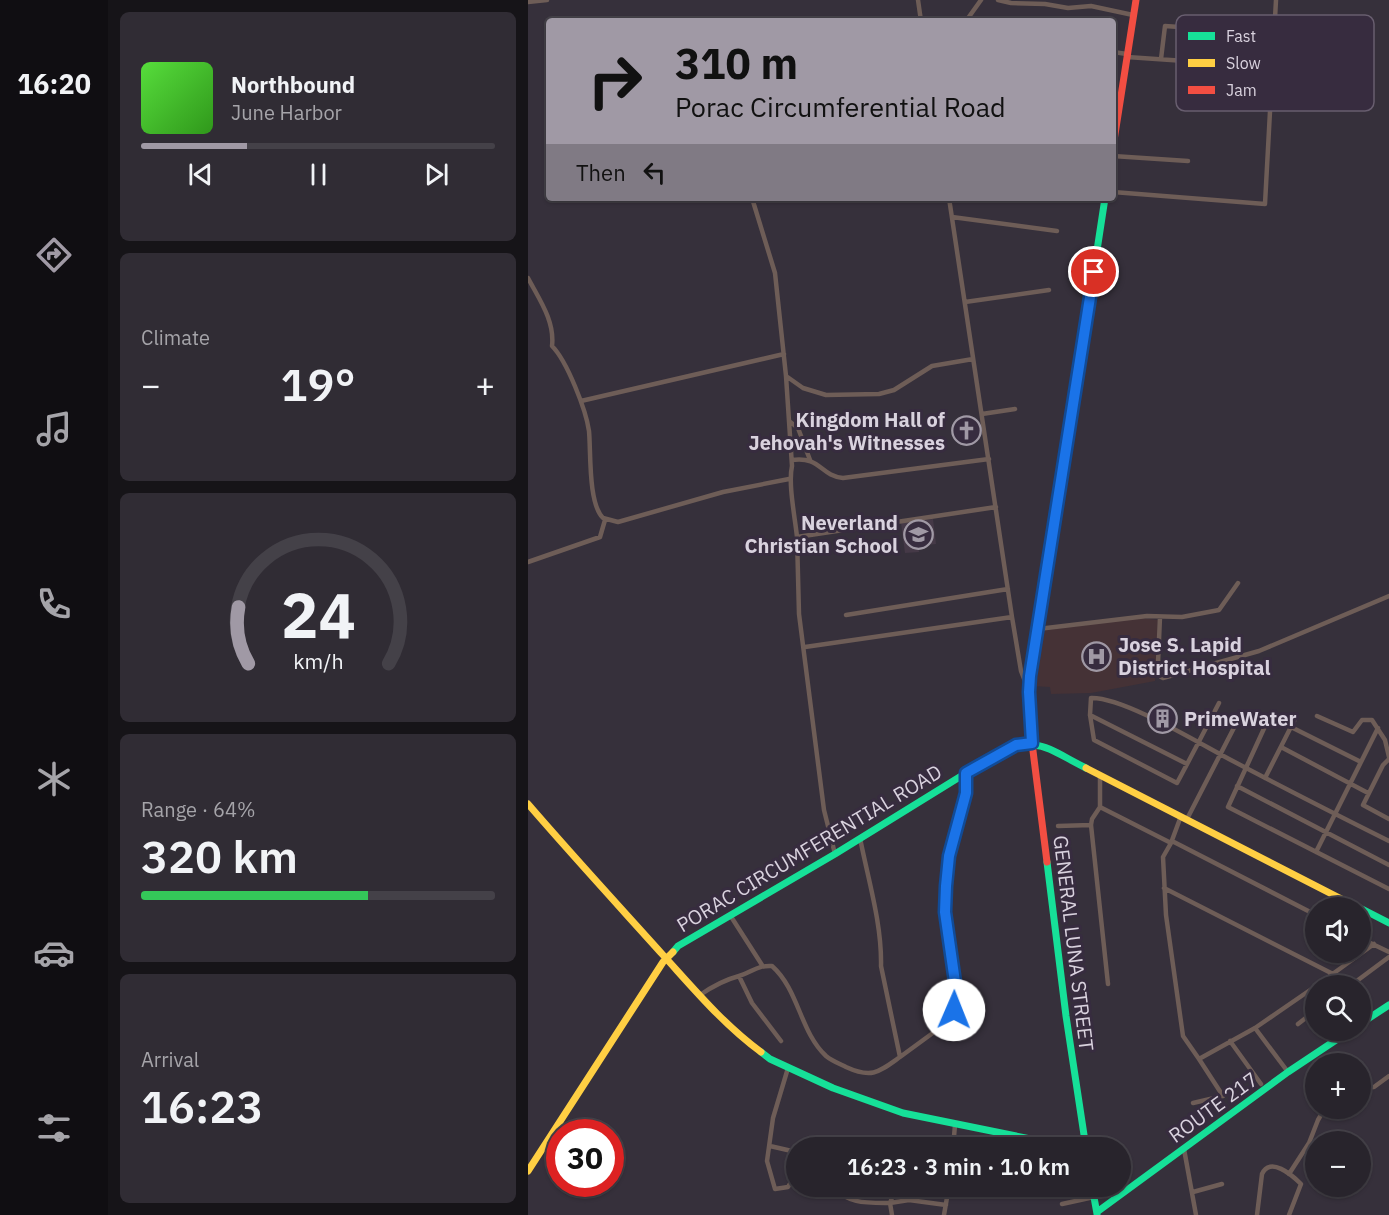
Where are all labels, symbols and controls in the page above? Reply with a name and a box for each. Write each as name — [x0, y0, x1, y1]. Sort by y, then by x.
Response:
legend — [1176, 15, 1374, 111]
text: Fast — [1226, 26, 1256, 46]
text: 310 m — [675, 36, 798, 91]
icon: right — [576, 42, 654, 120]
text: Slow — [1226, 53, 1261, 73]
text: 16:20 — [17, 66, 91, 101]
text: Northbound — [231, 70, 355, 99]
text: Jam — [1226, 80, 1257, 100]
text: Porac Circumferential Road — [675, 89, 1006, 124]
text: June Harbor — [231, 99, 342, 126]
icon: left — [638, 156, 671, 189]
icon: previous — [184, 158, 217, 191]
icon: pause — [302, 158, 335, 191]
icon: next — [420, 158, 453, 191]
text: Then — [576, 158, 626, 187]
icon: directions — [33, 234, 75, 276]
pin — [1068, 246, 1119, 297]
icon: arrive — [1077, 255, 1110, 288]
text: Climate — [141, 324, 210, 351]
text: 19° — [280, 355, 356, 413]
text: − — [141, 363, 161, 406]
text: + — [475, 363, 495, 406]
place label: Kingdom Hall of Jehovah's Witnesses — [748, 406, 945, 456]
icon: music — [33, 408, 75, 450]
church icon: Kingdom Hall of Jehovah's Witnesses — [950, 415, 982, 447]
place label: Neverland Christian School — [745, 509, 898, 559]
school or university icon: Neverland Christian School — [903, 518, 935, 550]
text: 24 — [281, 575, 355, 656]
icon: phone — [33, 583, 75, 625]
place label: Jose S. Lapid District Hospital — [1118, 631, 1271, 681]
hospital icon: Jose S. Lapid District Hospital — [1081, 640, 1113, 672]
text: km/h — [293, 648, 343, 676]
building icon: PrimeWater — [1147, 702, 1179, 734]
place label: PrimeWater — [1184, 705, 1296, 732]
icon: climate — [33, 758, 75, 800]
street label: PORAC CIRCUMFERENTIAL ROAD — [671, 758, 947, 938]
text: Range · 64% — [141, 796, 256, 823]
text: 320 km — [141, 827, 298, 885]
street label: GENERAL LUNA STREET — [1047, 834, 1101, 1052]
map controls — [1305, 897, 1371, 1197]
button: sound — [1305, 897, 1371, 963]
icon: car — [33, 932, 75, 974]
button: search — [1305, 975, 1371, 1041]
position arrow — [922, 978, 986, 1042]
text: Arrival — [141, 1046, 199, 1073]
button: + — [1305, 1053, 1371, 1119]
street label: ROUTE 217 — [1163, 1065, 1263, 1149]
text: 16:23 — [141, 1077, 263, 1135]
icon: filters — [33, 1107, 75, 1149]
speed limit sign: 30 — [546, 1119, 624, 1197]
button: − — [1305, 1131, 1371, 1197]
text: 16:23 · 3 min · 1.0 km — [847, 1152, 1070, 1181]

